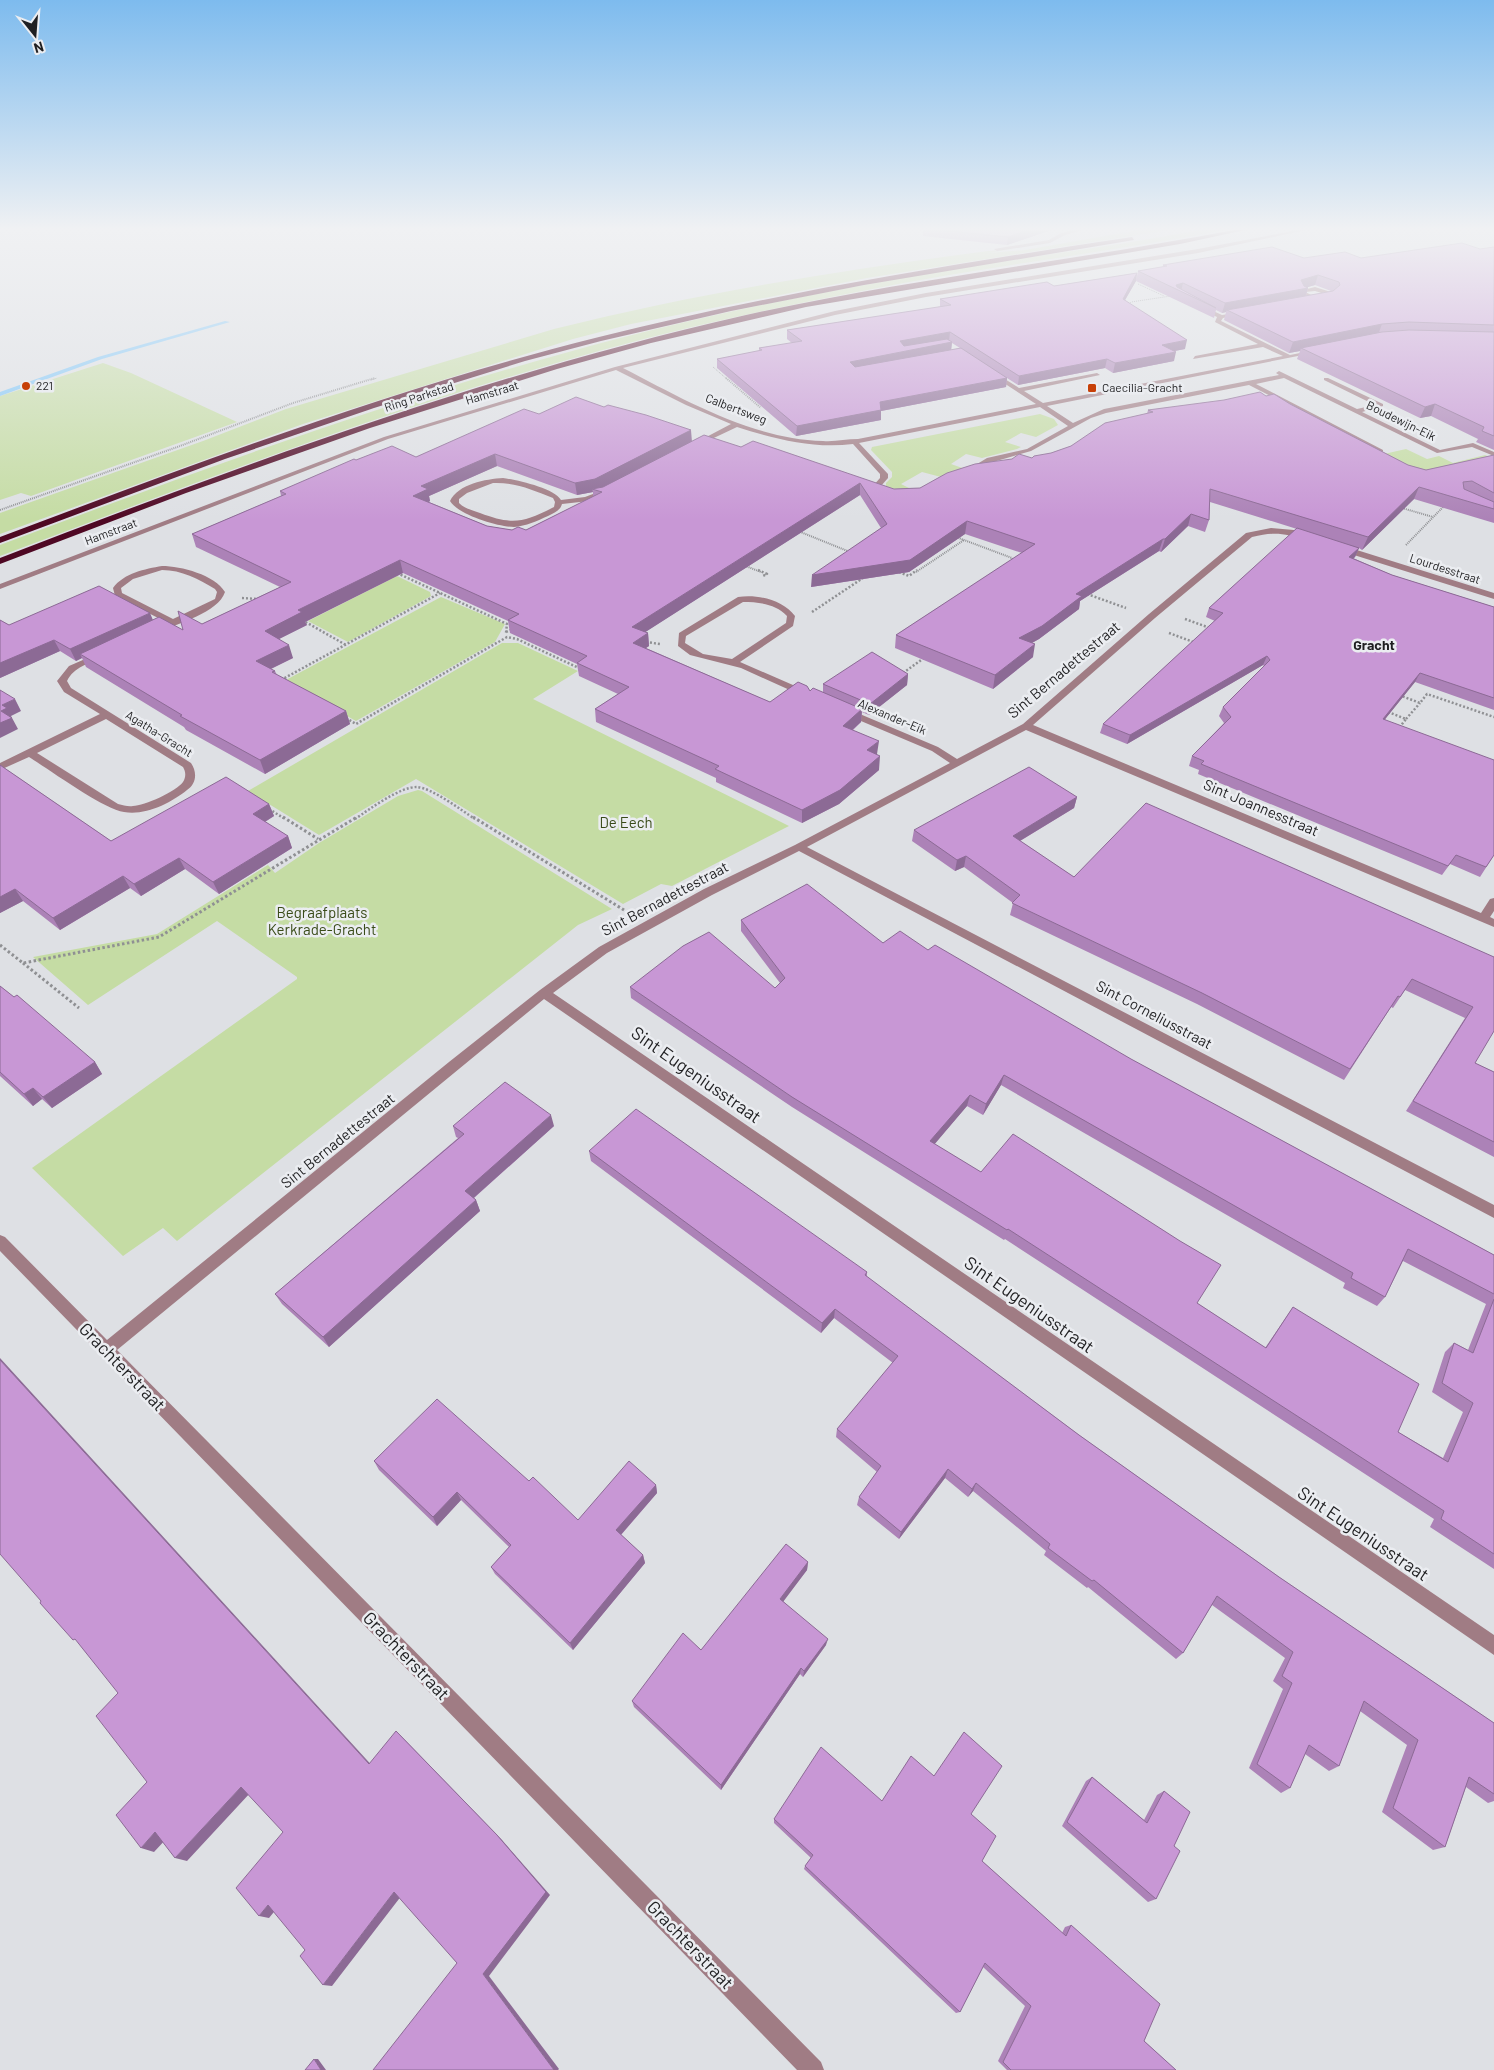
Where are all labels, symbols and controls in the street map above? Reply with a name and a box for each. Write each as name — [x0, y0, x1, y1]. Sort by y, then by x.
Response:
north arrow — [10, 10, 60, 60]
text: N — [32, 38, 46, 57]
street label: Hamstraat — [463, 377, 520, 407]
place label: 221 — [36, 378, 53, 392]
street label: Ring Parkstad — [382, 378, 455, 414]
marker: 221 — [20, 380, 32, 392]
place label: Caecilia-Gracht — [1102, 380, 1183, 394]
marker: Caecilia-Gracht — [1086, 382, 1098, 394]
street label: Calbertsweg — [704, 390, 769, 426]
street label: Boudewijn-Eik — [1364, 397, 1438, 443]
street label: Hamstraat — [82, 515, 139, 547]
street label: Lourdesstraat — [1408, 550, 1482, 586]
street label: Sint Bernadettestraat — [1003, 617, 1123, 722]
district label: Gracht — [1353, 636, 1395, 653]
street label: Alexander-Eik — [856, 695, 929, 737]
street label: Agatha-Gracht — [124, 707, 196, 759]
street label: Sint Joannesstraat — [1201, 775, 1322, 839]
park label: De Eech — [599, 813, 653, 831]
street label: Sint Bernadettestraat — [598, 857, 731, 939]
park label: Begraafplaats Kerkrade-Gracht — [268, 903, 376, 938]
street label: Sint Corneliusstraat — [1093, 976, 1216, 1052]
street label: Sint Eugeniusstraat — [627, 1021, 766, 1127]
street label: Sint Bernadettestraat — [277, 1089, 398, 1192]
street label: Sint Eugeniusstraat — [960, 1251, 1099, 1357]
street label: Grachterstraat — [75, 1317, 170, 1415]
street label: Sint Eugeniusstraat — [1294, 1481, 1433, 1585]
street label: Grachterstraat — [359, 1606, 454, 1704]
street label: Grachterstraat — [643, 1895, 738, 1993]

